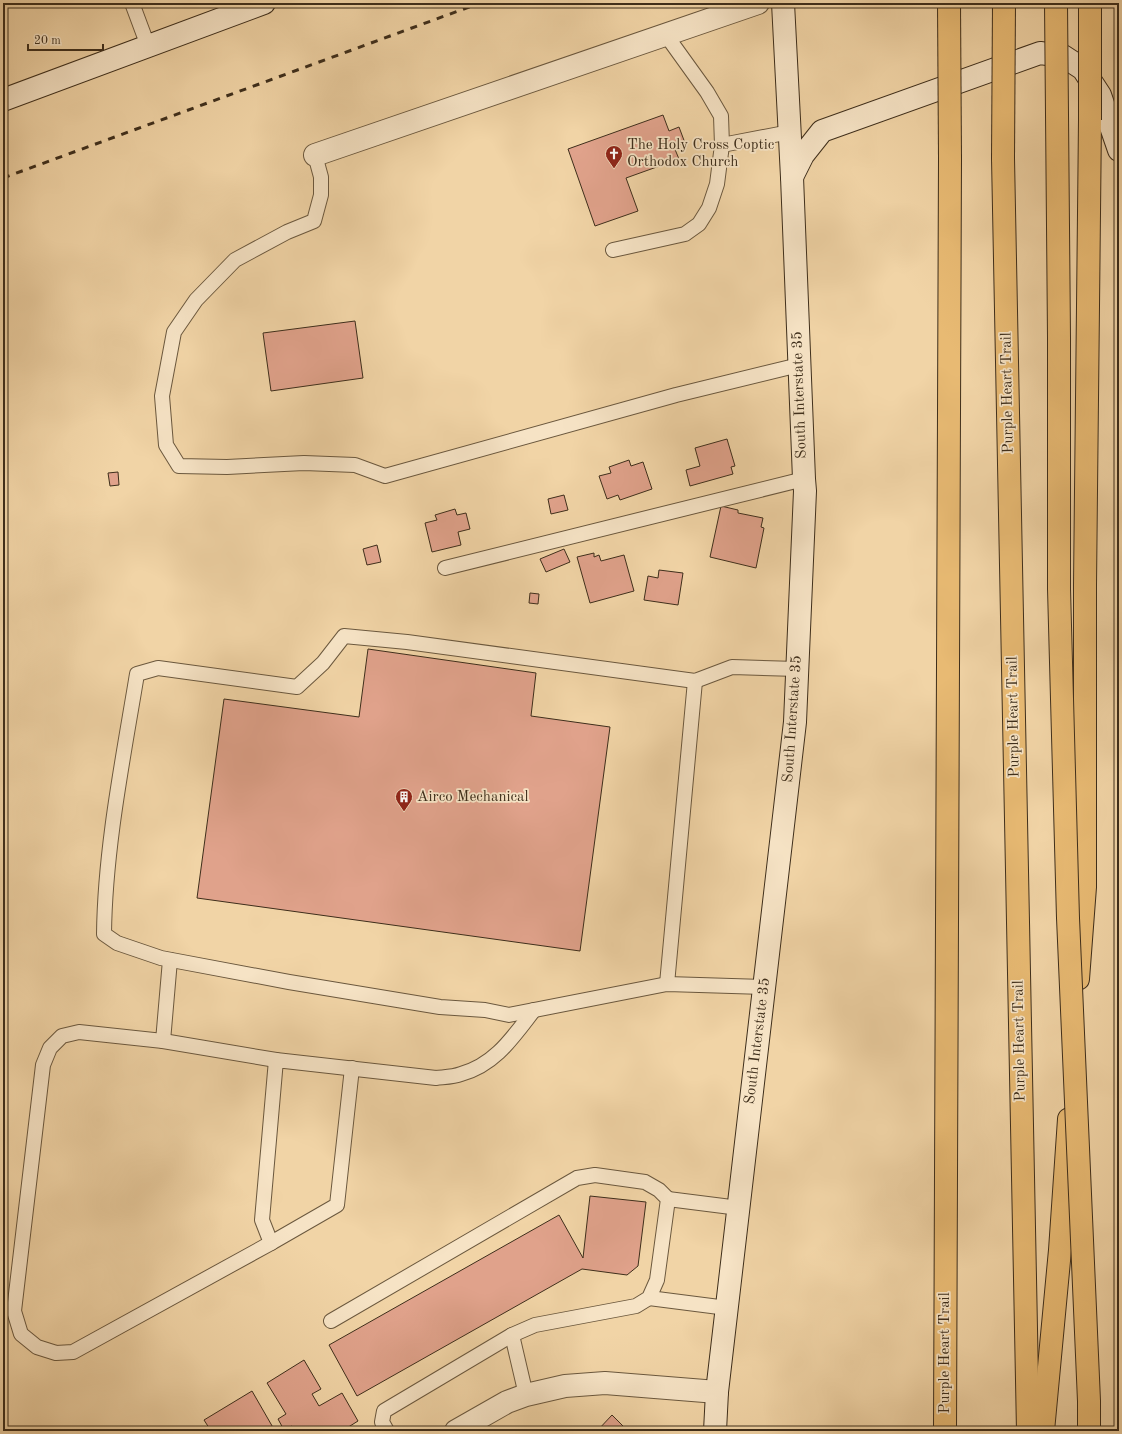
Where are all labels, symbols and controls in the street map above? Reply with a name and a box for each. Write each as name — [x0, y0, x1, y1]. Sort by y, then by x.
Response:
scale bar — [28, 26, 103, 52]
text: 20 m — [34, 35, 61, 47]
place label: The Holy Cross Coptic Orthodox Church — [627, 138, 775, 170]
church icon: The Holy Cross Coptic Orthodox Church — [604, 144, 624, 169]
street label: South Interstate 35 — [790, 331, 810, 459]
street label: Purple Heart Trail — [999, 332, 1017, 454]
street label: South Interstate 35 — [781, 655, 805, 783]
street label: Purple Heart Trail — [1005, 656, 1023, 778]
building icon: Airco Mechanical — [394, 787, 414, 812]
place label: Airco Mechanical — [417, 790, 529, 805]
street label: South Interstate 35 — [743, 977, 773, 1105]
street label: Purple Heart Trail — [1011, 980, 1029, 1102]
street label: Purple Heart Trail — [938, 1292, 953, 1414]

